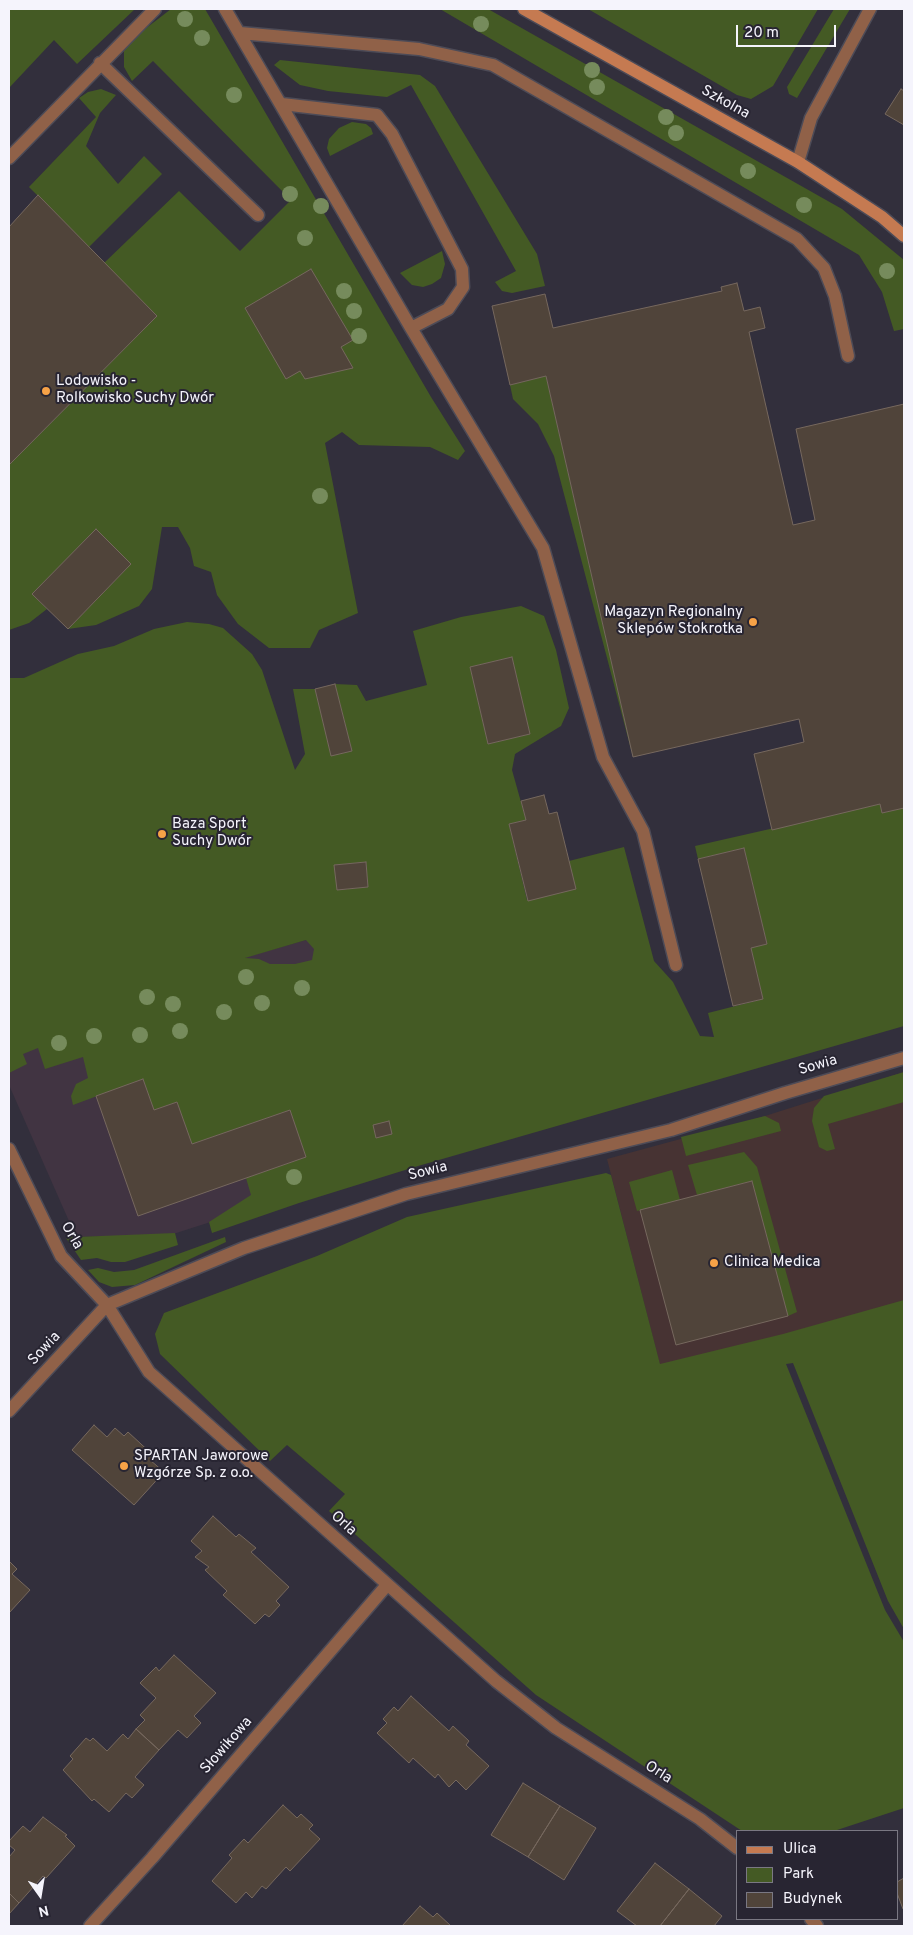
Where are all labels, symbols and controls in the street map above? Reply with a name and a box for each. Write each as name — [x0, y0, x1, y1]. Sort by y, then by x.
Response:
scale bar — [738, 15, 838, 47]
text: 20 m — [744, 24, 779, 43]
street label: Szkolna — [698, 82, 752, 124]
place label: Lodowisko - Rolkowisko Suchy Dwór — [56, 373, 214, 408]
marker: Lodowisko - Rolkowisko Suchy Dwór — [40, 385, 52, 397]
place label: Magazyn Regionalny Sklepów Stokrotka — [604, 604, 743, 639]
marker: Magazyn Regionalny Sklepów Stokrotka — [747, 616, 759, 628]
place label: Baza Sport Suchy Dwór — [172, 816, 252, 851]
marker: Baza Sport Suchy Dwór — [156, 828, 168, 840]
street label: Sowia — [797, 1052, 839, 1080]
street label: Sowia — [407, 1159, 449, 1185]
street label: Orla — [56, 1219, 86, 1253]
place label: Clinica Medica — [724, 1254, 820, 1272]
marker: Clinica Medica — [708, 1257, 720, 1269]
street label: Sowia — [25, 1328, 65, 1370]
place label: SPARTAN Jaworowe Wzgórze Sp. z o.o. — [134, 1448, 269, 1483]
marker: SPARTAN Jaworowe Wzgórze Sp. z o.o. — [118, 1460, 130, 1472]
street label: Orla — [326, 1508, 360, 1540]
street label: Słowikowa — [197, 1714, 257, 1778]
street label: Orla — [641, 1758, 675, 1788]
legend — [736, 1830, 898, 1920]
text: Ulica — [783, 1840, 816, 1859]
text: Park — [783, 1865, 814, 1884]
north arrow — [15, 1870, 65, 1920]
text: Budynek — [783, 1890, 842, 1909]
text: N — [37, 1901, 50, 1920]

